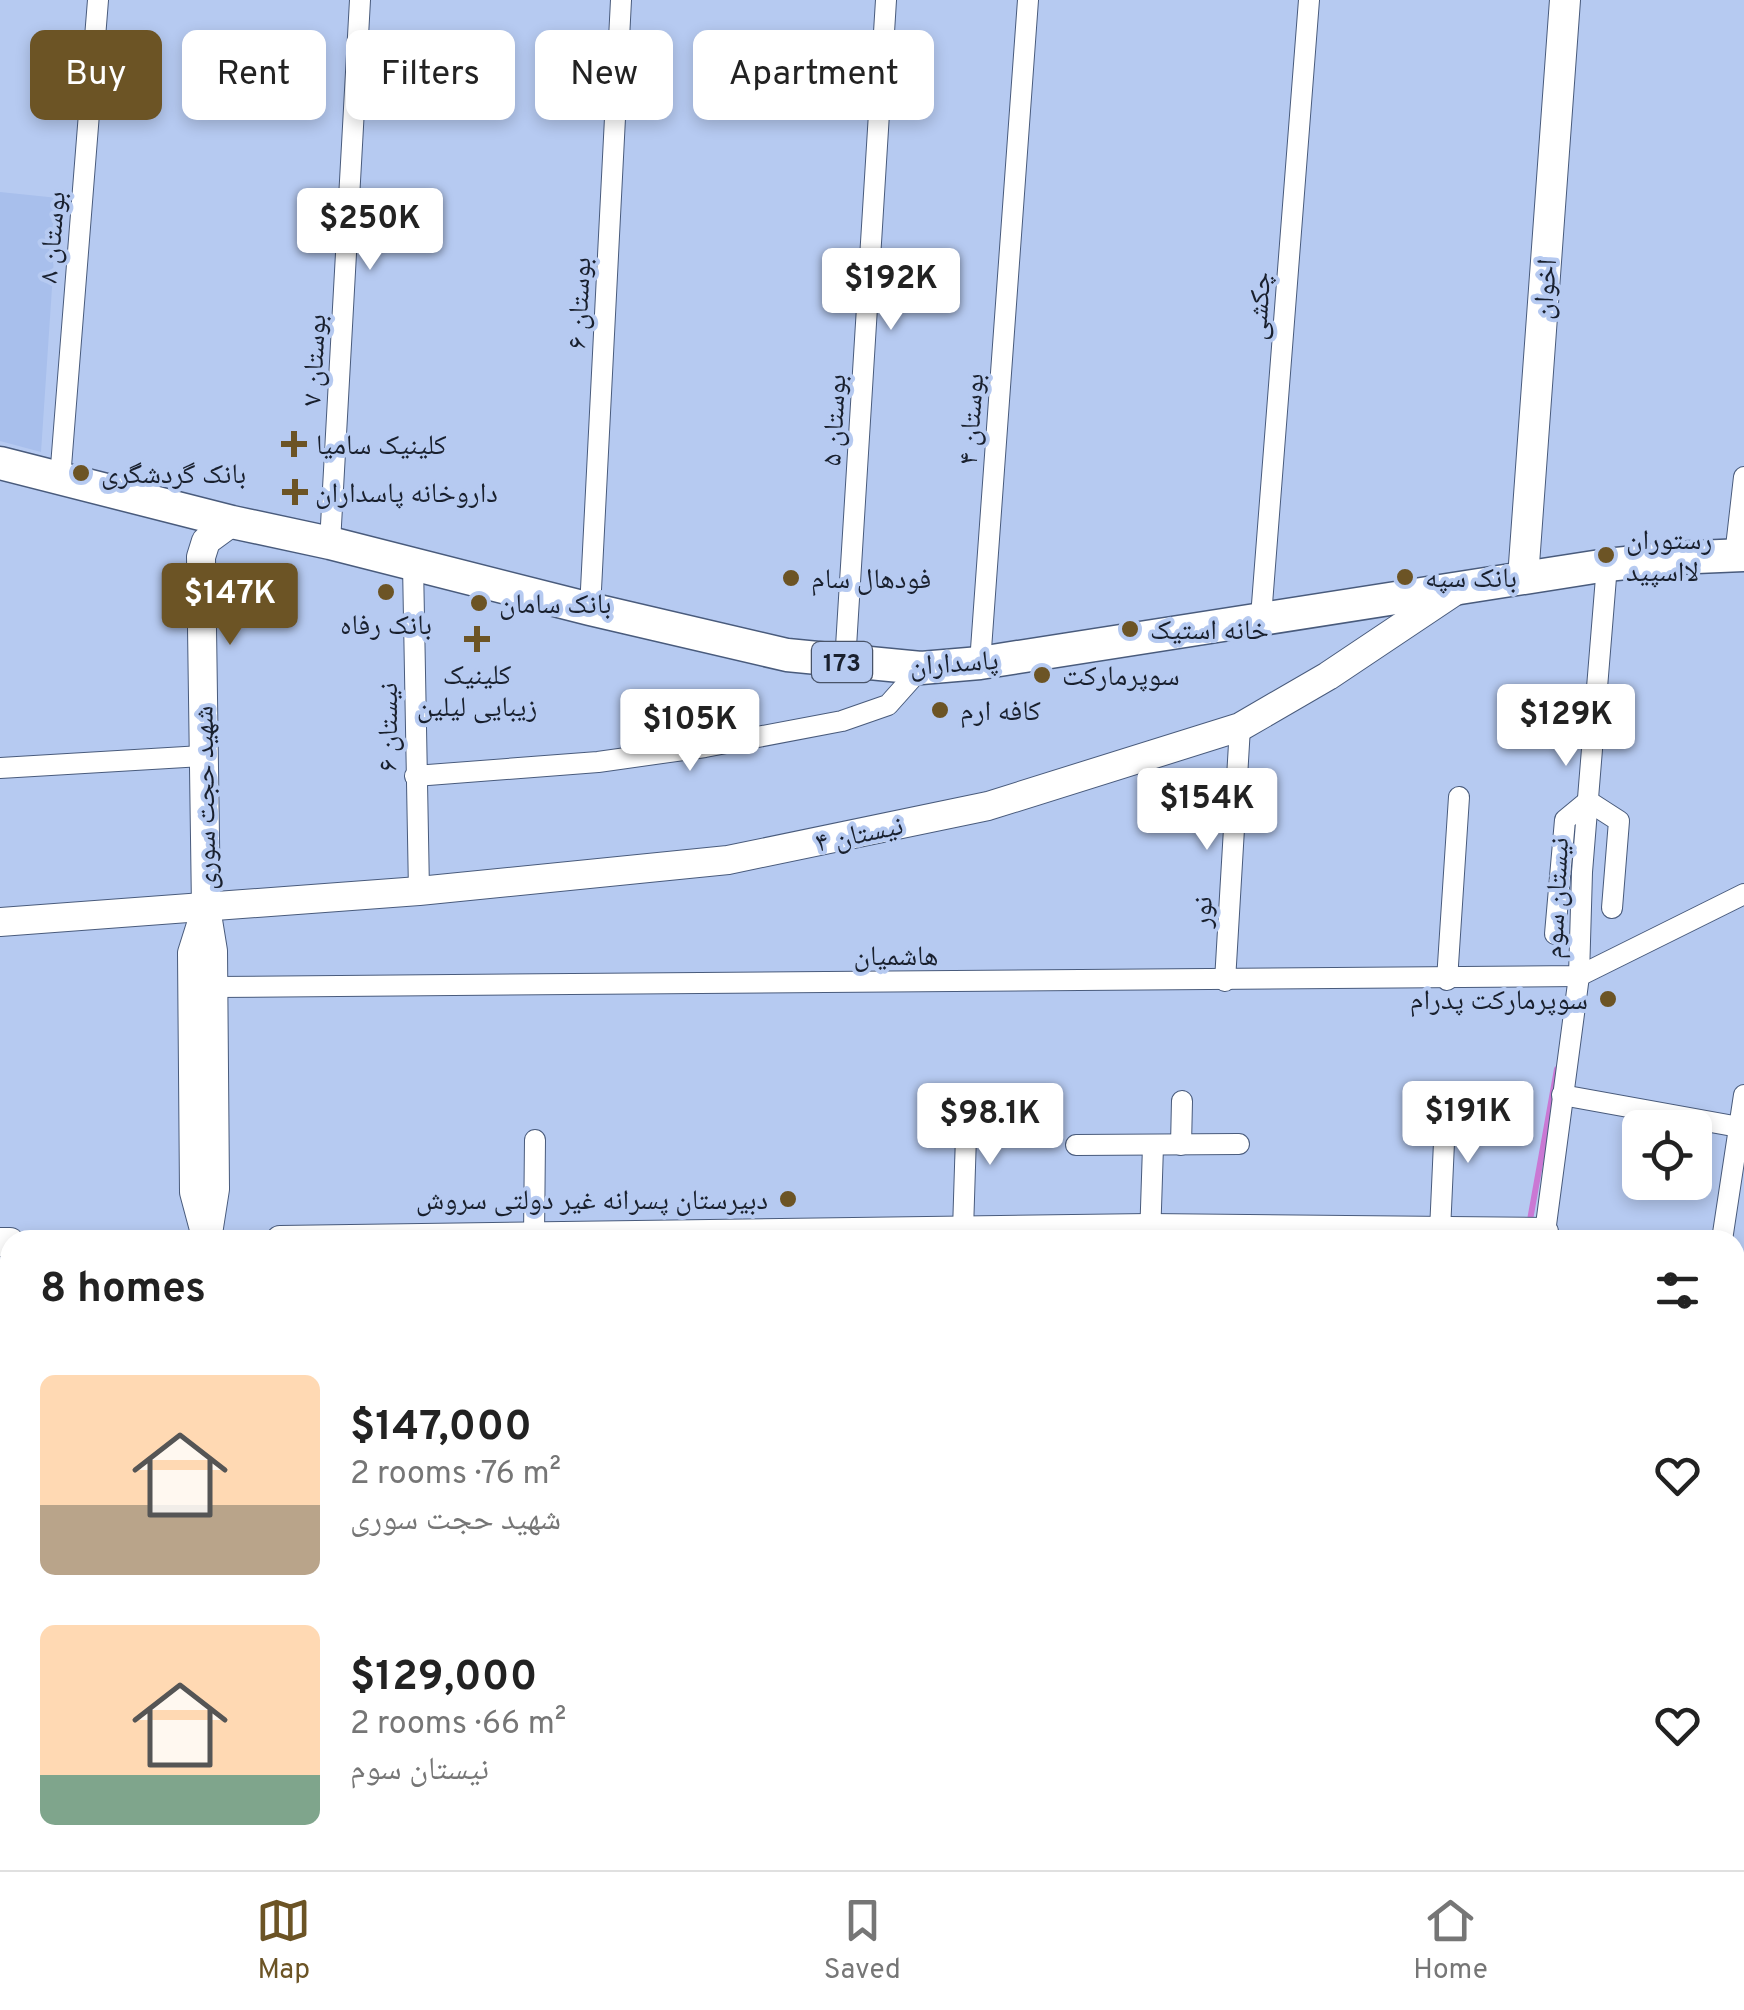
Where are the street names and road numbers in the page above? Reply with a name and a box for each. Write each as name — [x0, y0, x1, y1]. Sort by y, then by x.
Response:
street label: بوستان ۸ — [32, 190, 76, 285]
street label: بوستان ۶ — [561, 256, 601, 350]
street label: اخوان — [1527, 258, 1567, 321]
street label: چکشی — [1241, 271, 1281, 342]
street label: بوستان ۷ — [296, 313, 336, 407]
street label: بوستان ۴ — [952, 372, 994, 466]
street label: بوستان ۵ — [816, 373, 856, 467]
road number: 173 — [812, 642, 872, 682]
street label: پاسداران — [909, 644, 1000, 686]
street label: نیستان ۶ — [372, 682, 408, 772]
street label: شهید حجت سوری — [187, 705, 227, 891]
street label: نیستان ۴ — [812, 809, 907, 863]
street label: نیستان سوم — [1537, 836, 1579, 960]
street label: نور — [1185, 895, 1223, 930]
street label: هاشمیان — [854, 940, 938, 976]

